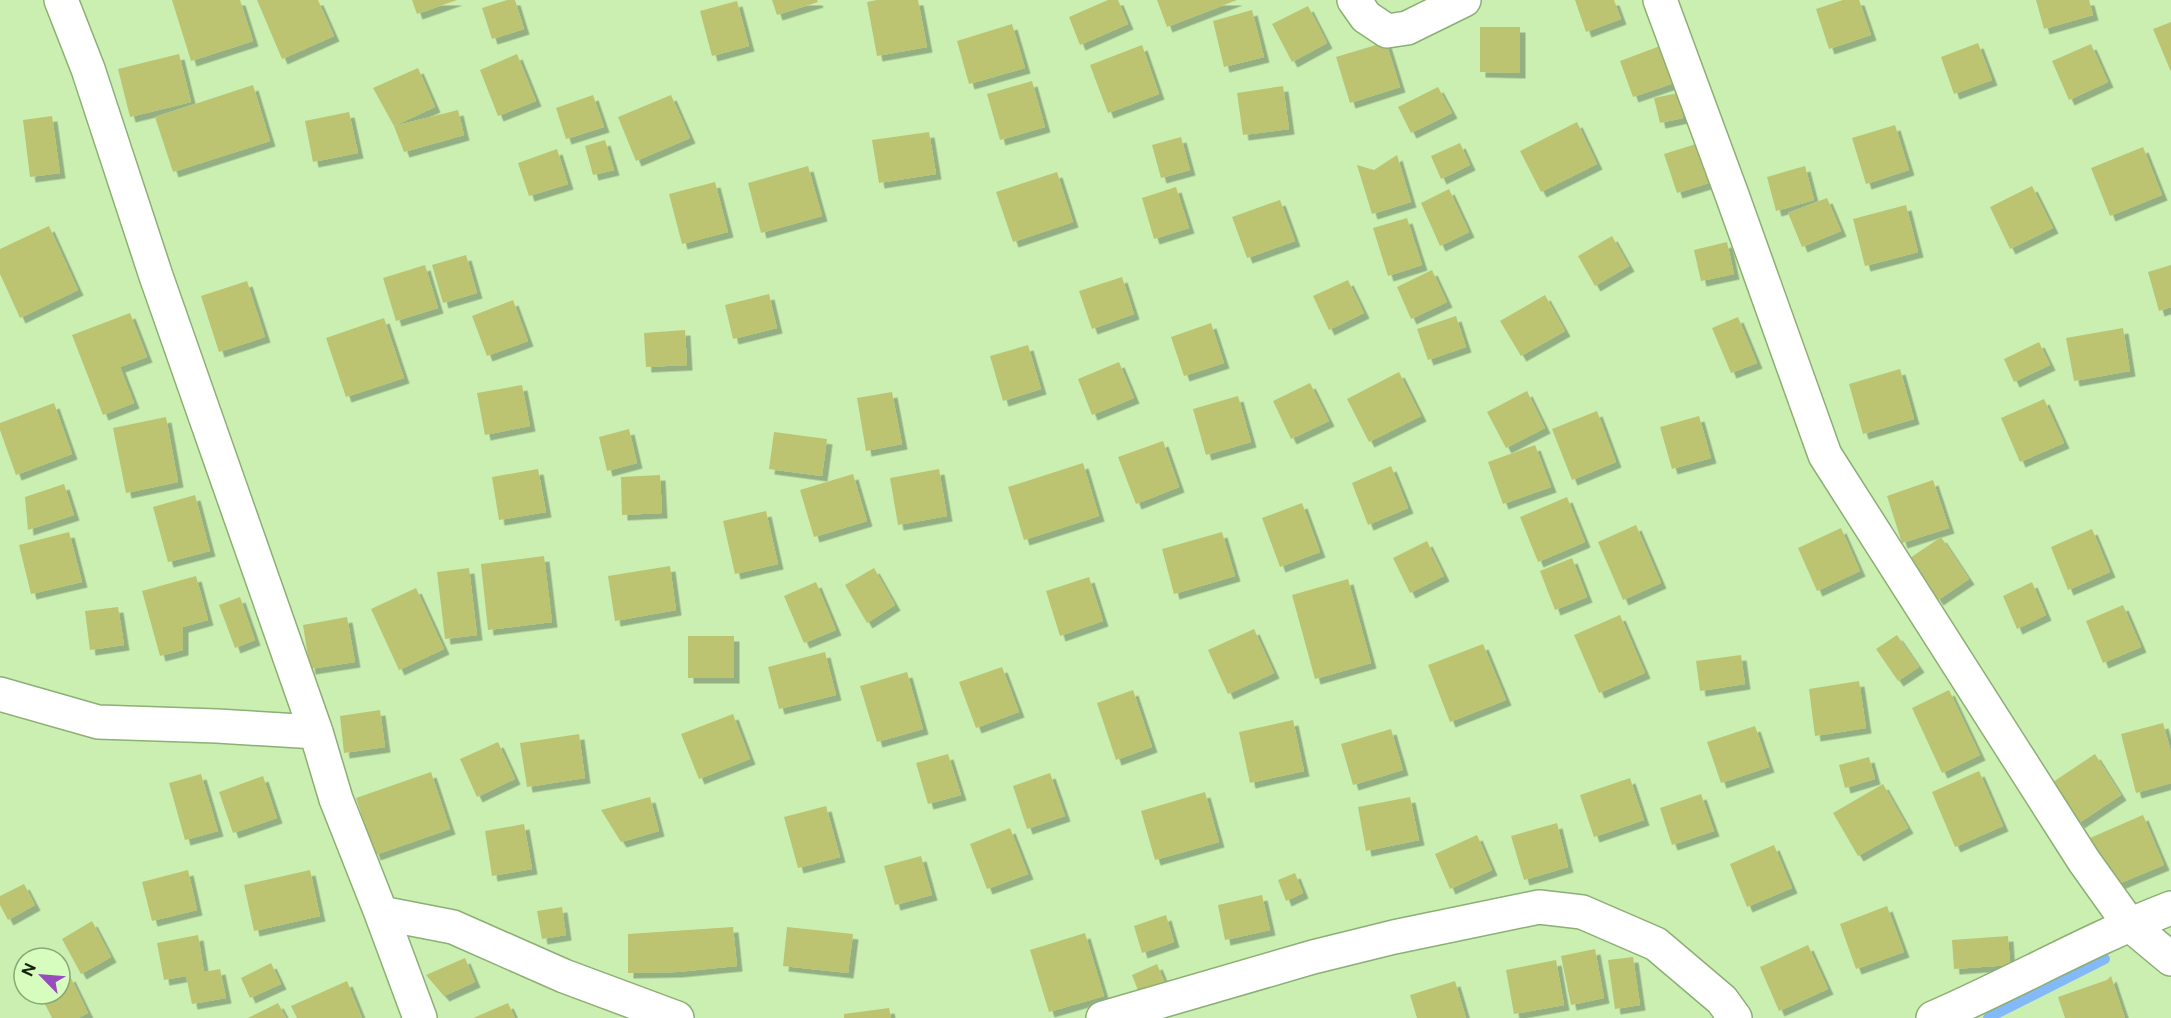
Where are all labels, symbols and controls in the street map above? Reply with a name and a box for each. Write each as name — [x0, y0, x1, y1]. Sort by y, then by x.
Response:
north arrow — [12, 946, 72, 1006]
text: N — [18, 960, 40, 980]

